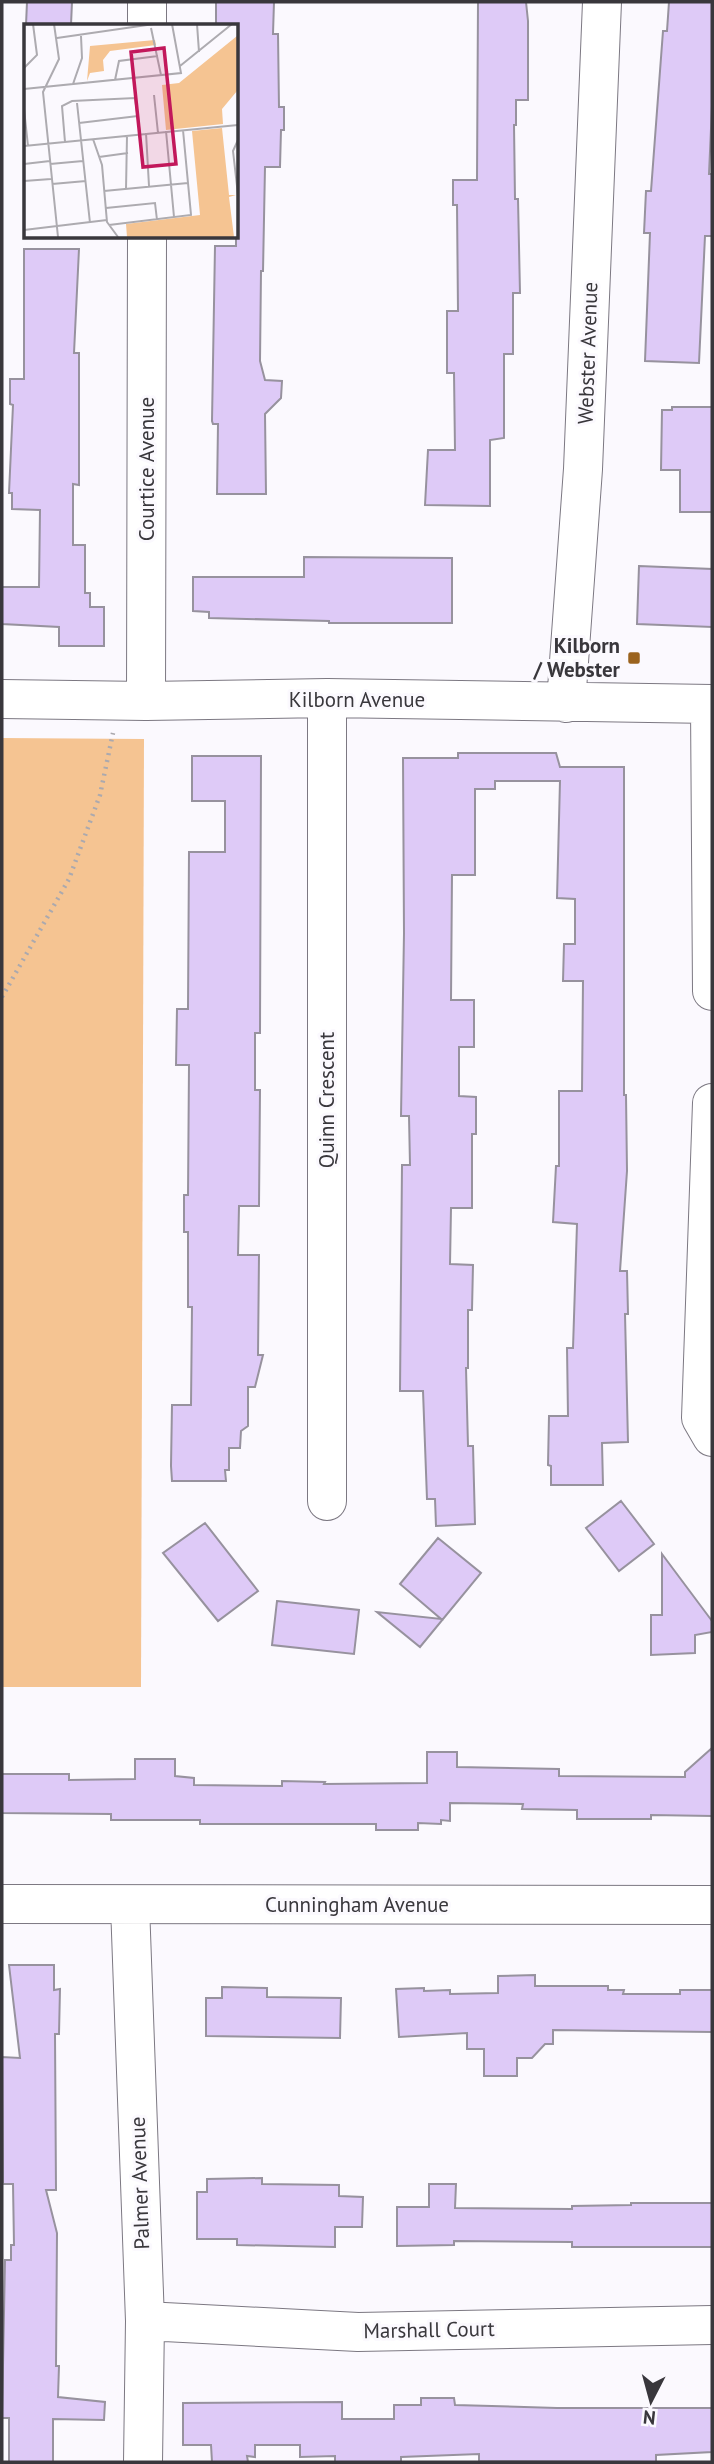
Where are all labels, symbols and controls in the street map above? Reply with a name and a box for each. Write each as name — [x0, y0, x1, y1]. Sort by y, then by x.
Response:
inset map — [24, 24, 238, 238]
street label: Webster Avenue — [572, 281, 603, 425]
street label: Courtice Avenue — [133, 397, 160, 541]
place label: Kilborn / Webster — [533, 632, 621, 683]
marker: Kilborn / Webster — [626, 650, 642, 666]
street label: Kilborn Avenue — [289, 686, 425, 713]
street label: Quinn Crescent — [313, 1032, 340, 1168]
street label: Cunningham Avenue — [265, 1891, 449, 1918]
street label: Palmer Avenue — [124, 2116, 155, 2250]
street label: Marshall Court — [363, 2315, 495, 2344]
north arrow — [616, 2366, 686, 2436]
text: N — [642, 2405, 657, 2430]

